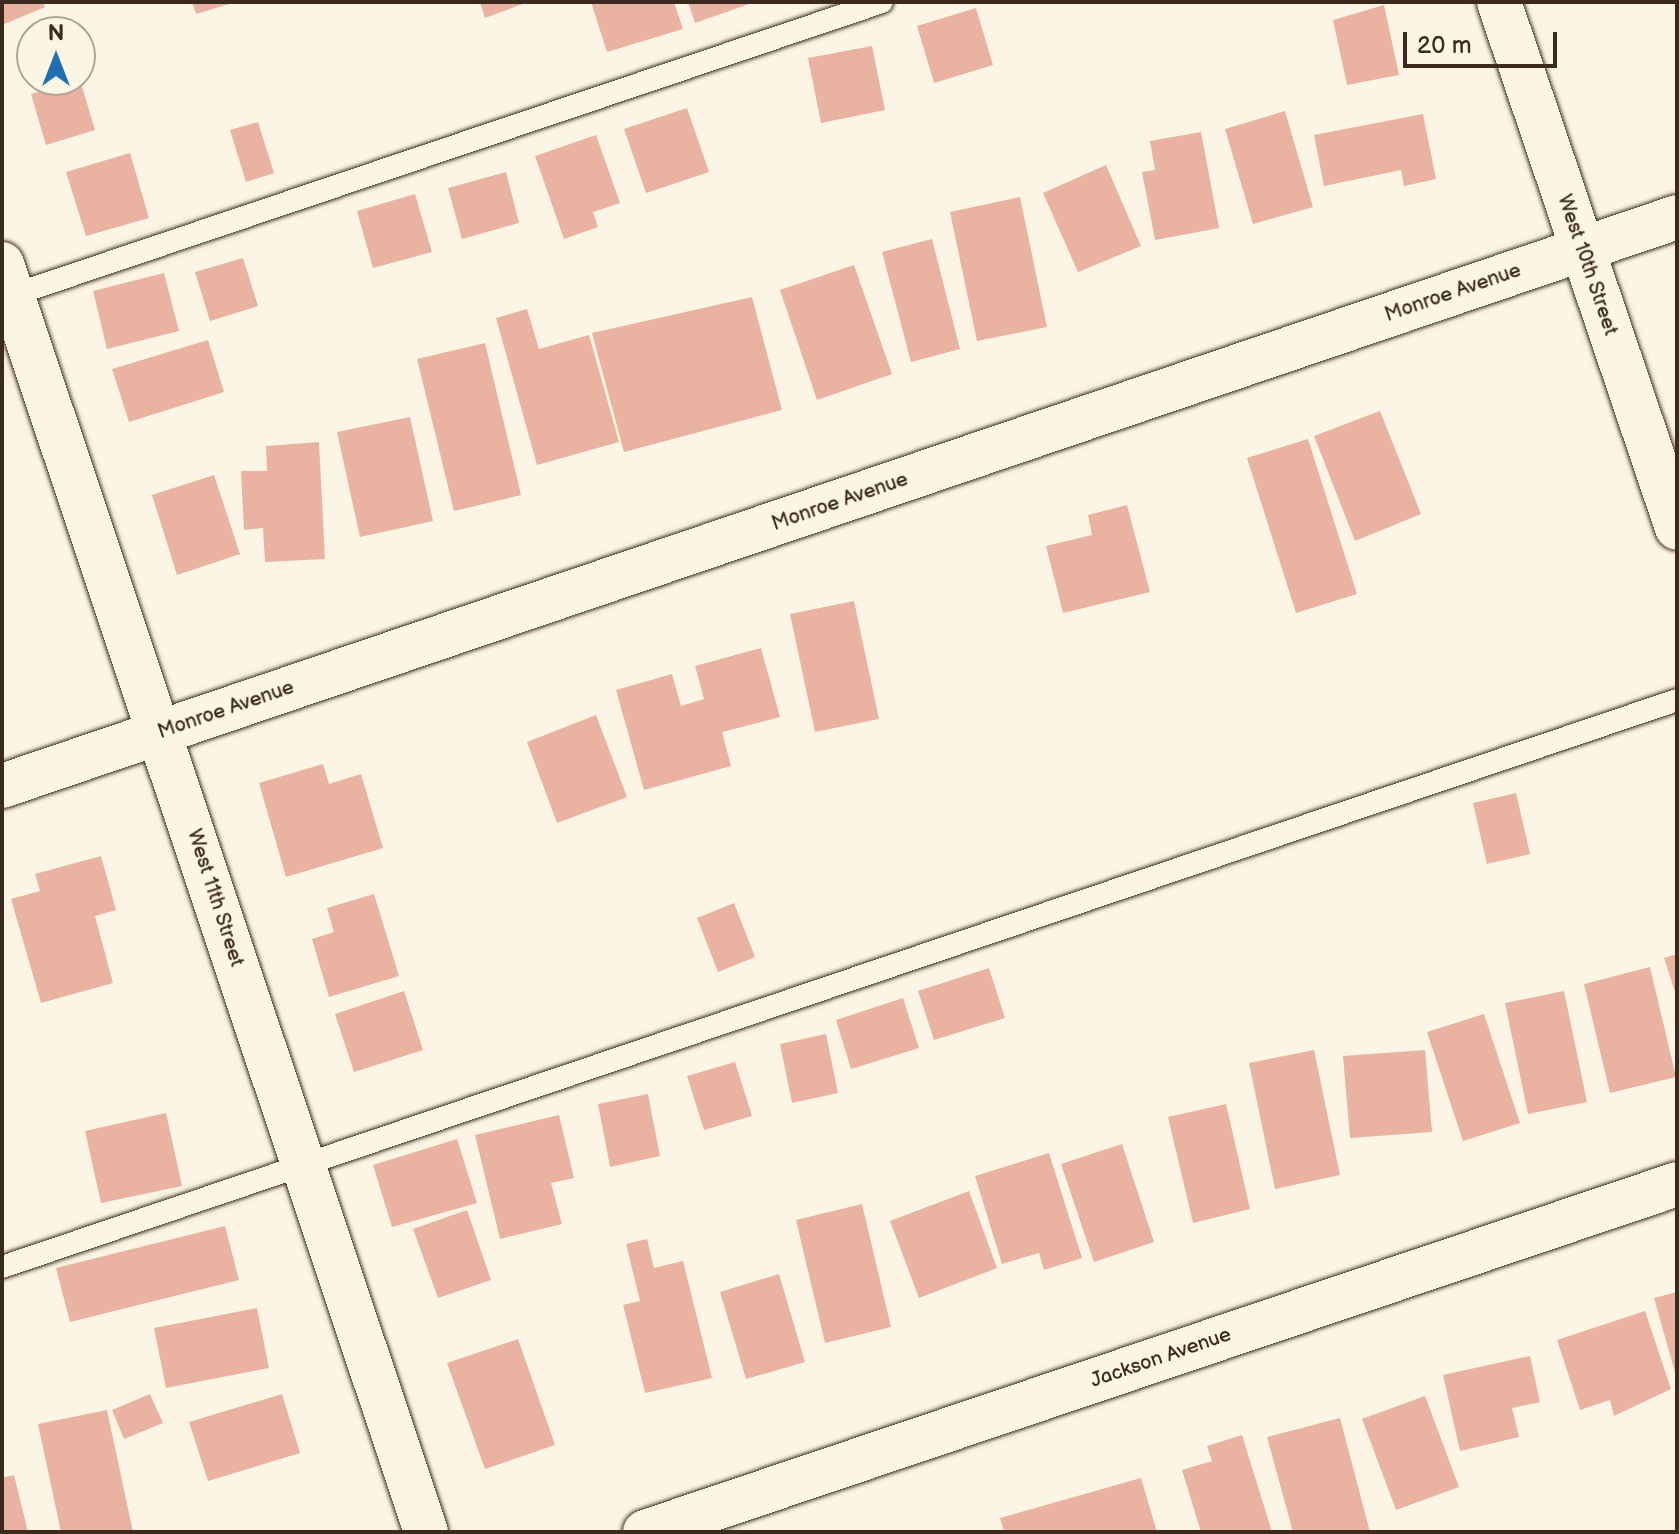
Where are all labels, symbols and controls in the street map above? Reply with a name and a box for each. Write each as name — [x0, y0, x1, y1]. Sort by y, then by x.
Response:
north arrow — [16, 16, 96, 96]
scale bar — [1407, 16, 1561, 66]
text: N — [48, 20, 64, 47]
text: 20 m — [1417, 31, 1472, 60]
street label: West 10th Street — [1552, 191, 1622, 339]
street label: Monroe Avenue — [1382, 258, 1524, 328]
street label: Monroe Avenue — [769, 467, 911, 537]
street label: Monroe Avenue — [155, 675, 297, 745]
street label: West 11th Street — [181, 826, 249, 970]
street label: Jackson Avenue — [1088, 1323, 1234, 1393]

